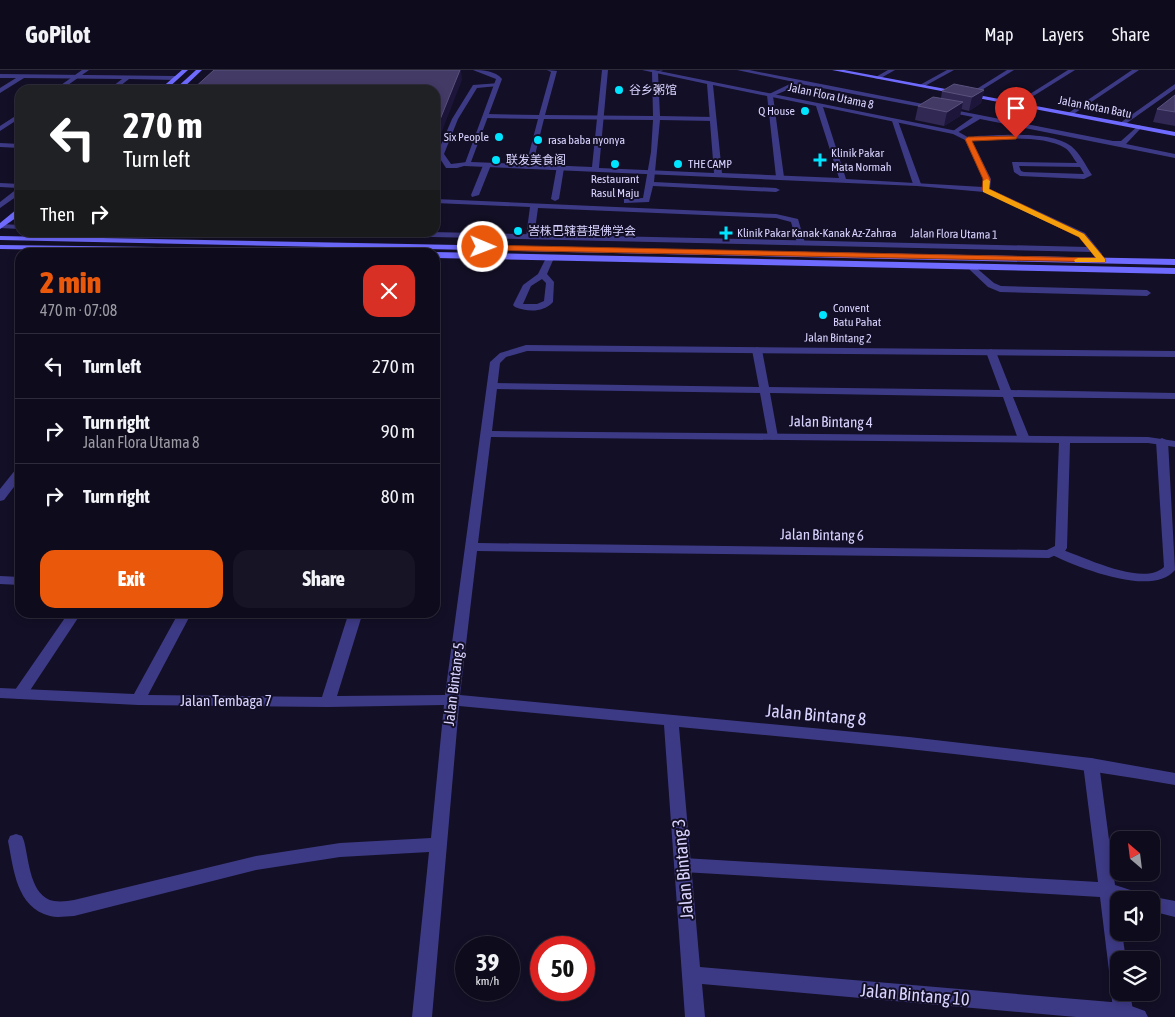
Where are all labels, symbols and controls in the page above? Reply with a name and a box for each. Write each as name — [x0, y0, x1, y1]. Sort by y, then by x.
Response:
text: GoPilot — [25, 21, 90, 48]
text: Map — [984, 24, 1013, 45]
text: Layers — [1041, 24, 1084, 45]
text: Share — [1112, 24, 1150, 45]
street label: Jalan Flora Utama 8 — [787, 80, 876, 112]
place label: 谷乡粥馆 — [629, 83, 677, 97]
marker: 谷乡粥馆 — [613, 84, 625, 96]
pin — [995, 87, 1037, 138]
street label: Jalan Rotan Batu — [1057, 93, 1133, 121]
icon: arrive — [1002, 94, 1030, 122]
place label: Q House — [758, 104, 795, 118]
icon: left — [40, 105, 105, 170]
text: 270 m — [123, 105, 202, 145]
marker: Q House — [799, 105, 811, 117]
place label: Six People — [444, 130, 489, 144]
marker: Six People — [493, 131, 505, 143]
place label: rasa baba nyonya — [548, 133, 625, 147]
marker: rasa baba nyonya — [532, 134, 544, 146]
text: Turn left — [123, 146, 190, 172]
place label: Klinik Pakar Mata Normah — [831, 146, 892, 174]
place label: 联发美食阁 — [506, 153, 566, 167]
marker: Klinik Pakar Mata Normah — [813, 153, 827, 167]
marker: 联发美食阁 — [490, 154, 502, 166]
place label: THE CAMP — [688, 157, 732, 171]
marker: Restaurant Rasul Maju — [609, 158, 621, 170]
marker: THE CAMP — [672, 158, 684, 170]
place label: Restaurant Rasul Maju — [591, 172, 640, 200]
icon: right — [85, 200, 113, 228]
text: Then — [40, 203, 75, 225]
position arrow — [456, 220, 508, 272]
place label: 峇株巴辖菩提佛学会 — [528, 224, 636, 238]
marker: 峇株巴辖菩提佛学会 — [512, 225, 524, 237]
marker: Klinik Pakar Kanak-Kanak Az-Zahraa — [719, 226, 733, 240]
place label: Klinik Pakar Kanak-Kanak Az-Zahraa — [737, 226, 897, 240]
street label: Jalan Flora Utama 1 — [910, 226, 998, 242]
text: 2 min — [40, 265, 101, 299]
button: close — [363, 265, 415, 317]
text: 470 m · 07:08 — [40, 301, 117, 319]
place label: Convent Batu Pahat — [833, 301, 882, 329]
marker: Convent Batu Pahat — [817, 309, 829, 321]
street label: Jalan Bintang 2 — [804, 330, 872, 346]
icon: left — [40, 352, 68, 380]
text: Turn left — [83, 355, 141, 377]
text: 270 m — [372, 355, 415, 377]
text: Turn right — [83, 411, 150, 433]
street label: Jalan Bintang 4 — [789, 412, 873, 431]
icon: right — [40, 417, 68, 445]
text: 90 m — [381, 420, 415, 442]
text: Jalan Flora Utama 8 — [83, 433, 199, 451]
icon: right — [40, 482, 68, 510]
text: Turn right — [83, 485, 150, 507]
text: 80 m — [381, 485, 415, 507]
street label: Jalan Bintang 6 — [780, 525, 864, 544]
button: Exit — [40, 550, 223, 608]
button: Share — [233, 550, 415, 608]
street label: Jalan Bintang 5 — [440, 641, 467, 727]
street label: Jalan Tembaga 7 — [180, 692, 272, 709]
street label: Jalan Bintang 8 — [765, 700, 867, 729]
street label: Jalan Bintang 3 — [668, 818, 697, 920]
north arrow — [1110, 831, 1160, 881]
map controls — [1110, 831, 1160, 1001]
button: sound — [1110, 891, 1160, 941]
speed limit sign: 50 — [530, 936, 595, 1001]
text: 39 — [476, 948, 499, 976]
button: layers — [1110, 951, 1160, 1001]
text: km/h — [476, 974, 499, 988]
street label: Jalan Bintang 10 — [860, 979, 970, 1010]

